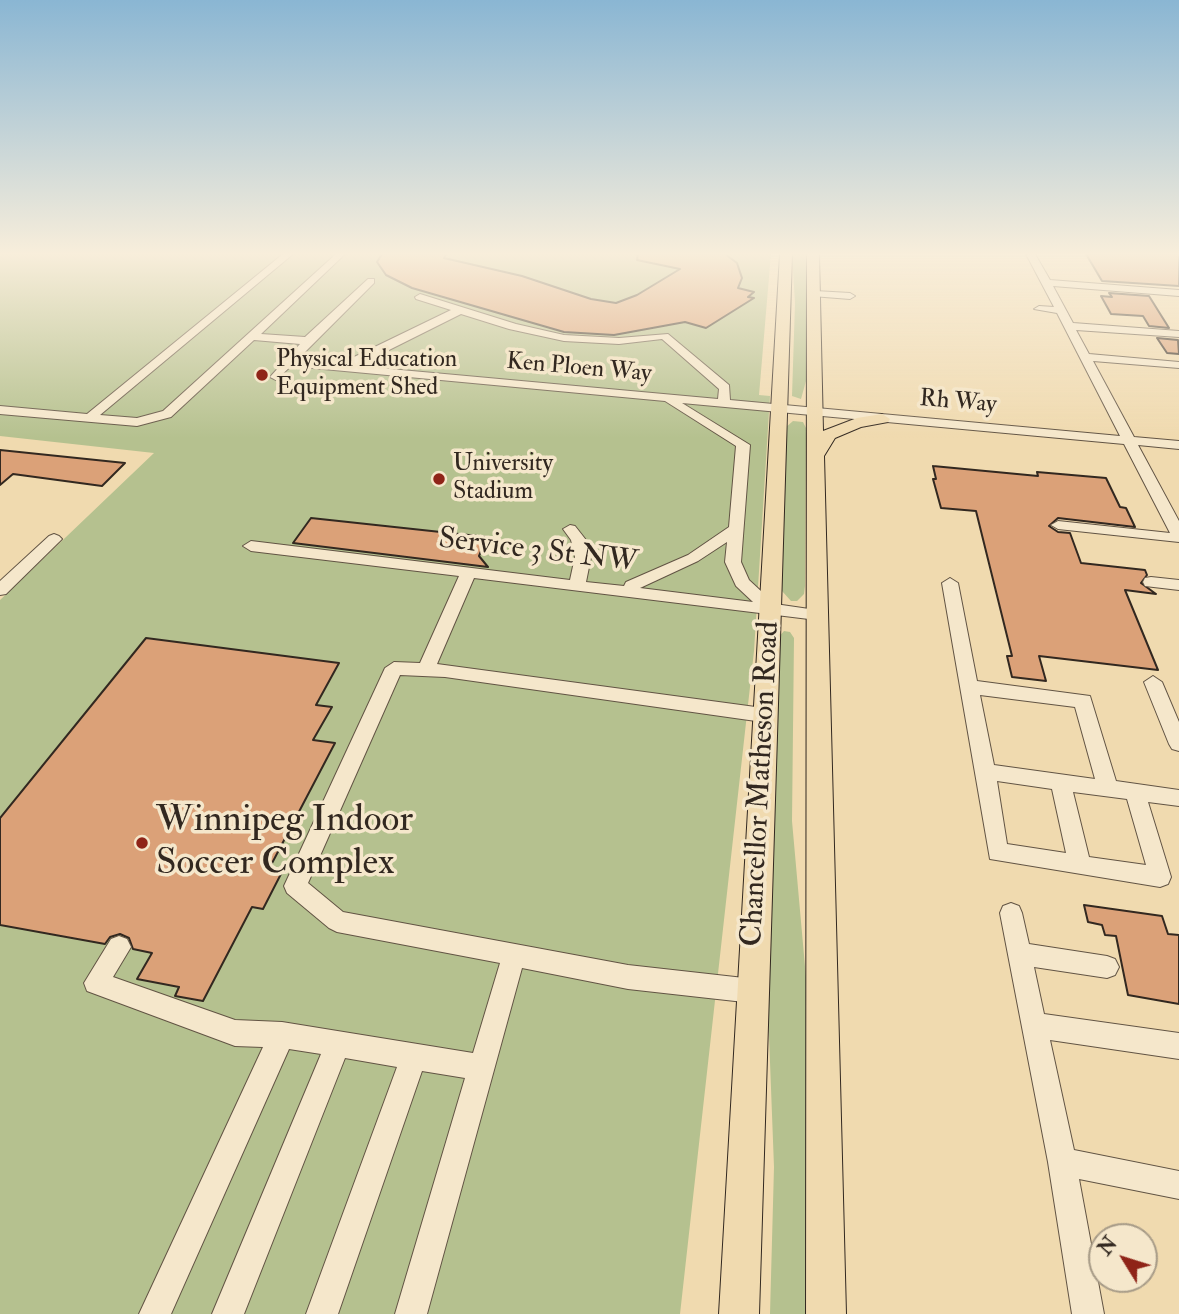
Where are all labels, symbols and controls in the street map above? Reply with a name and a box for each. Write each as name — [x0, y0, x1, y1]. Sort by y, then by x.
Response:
place label: Physical Education Equipment Shed — [276, 347, 457, 403]
street label: Ken Ploen Way — [505, 348, 653, 390]
marker: Physical Education Equipment Shed — [254, 367, 270, 383]
street label: Rh Way — [918, 385, 998, 421]
place label: University Stadium — [453, 451, 553, 507]
marker: University Stadium — [431, 471, 447, 487]
street label: Service 3 St NW — [436, 522, 640, 582]
street label: Chancellor Matheson Road — [736, 620, 788, 948]
place label: Winnipeg Indoor Soccer Complex — [156, 800, 413, 887]
marker: Winnipeg Indoor Soccer Complex — [134, 835, 150, 851]
north arrow — [1088, 1223, 1158, 1293]
text: N — [1093, 1232, 1123, 1260]

